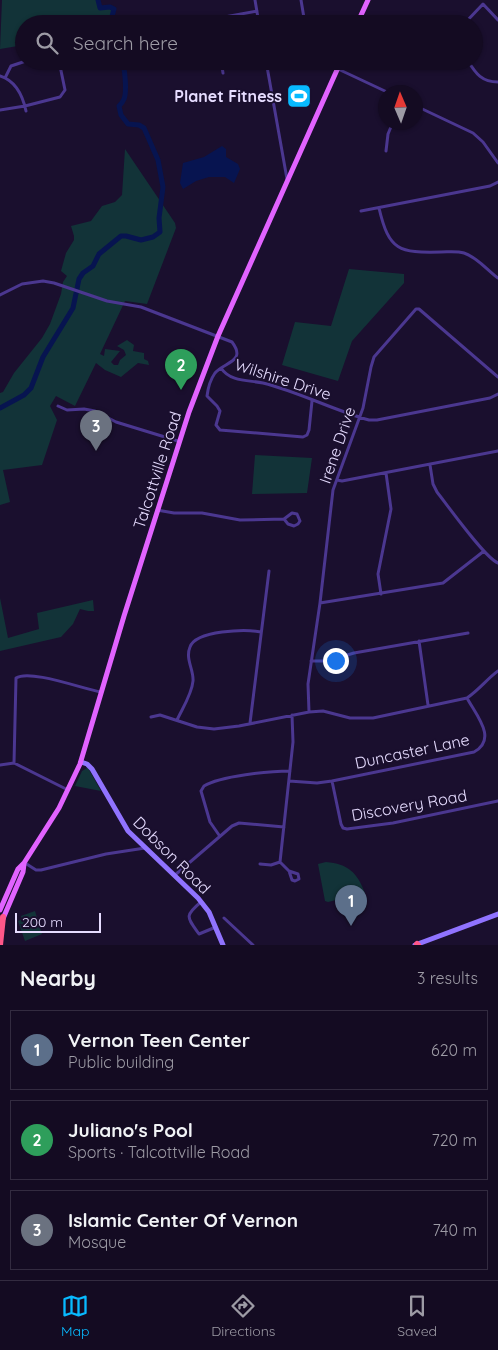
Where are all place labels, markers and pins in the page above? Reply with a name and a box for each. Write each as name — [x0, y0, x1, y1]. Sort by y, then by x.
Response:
sports icon: Planet Fitness — [286, 83, 312, 109]
place label: Planet Fitness — [174, 86, 282, 106]
pin: 2 — [165, 349, 197, 390]
pin: 3 — [80, 410, 112, 451]
pin: 1 — [335, 885, 367, 926]

